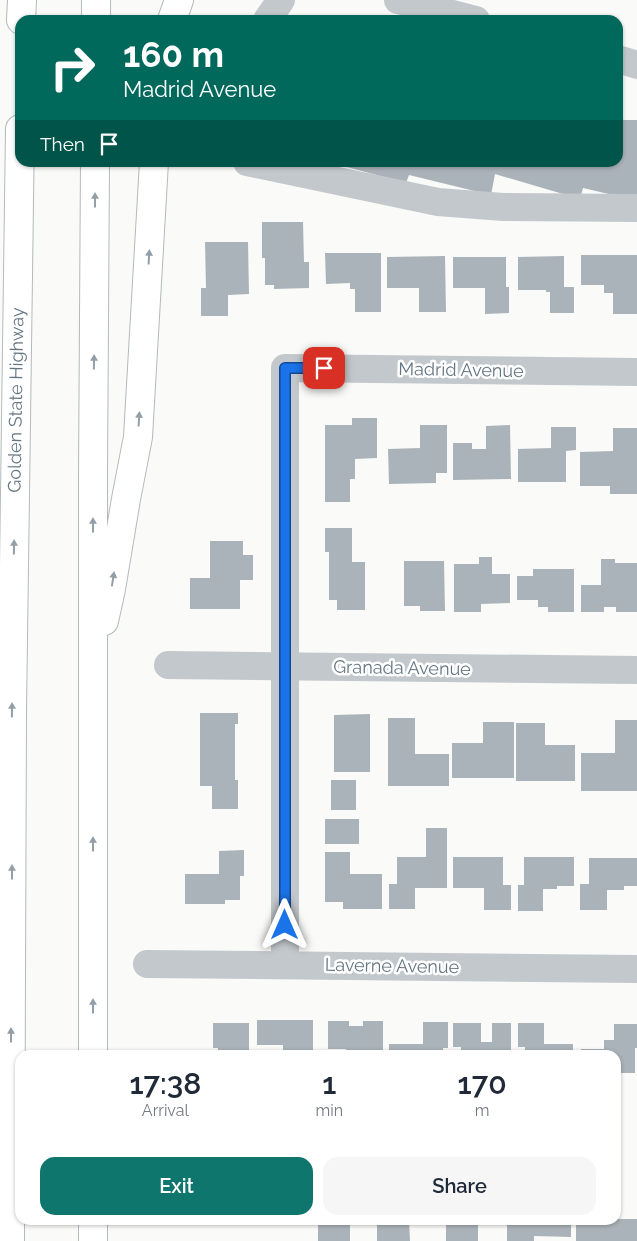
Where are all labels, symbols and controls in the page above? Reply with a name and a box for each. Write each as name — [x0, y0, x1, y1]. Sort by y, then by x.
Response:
text: 160 m — [123, 34, 224, 75]
icon: right — [40, 35, 105, 100]
text: Madrid Avenue — [123, 76, 276, 102]
icon: arrive — [95, 130, 123, 158]
text: Then — [40, 133, 85, 155]
one-way arrow — [91, 191, 99, 207]
one-way arrow — [145, 249, 153, 265]
street label: Golden State Highway — [3, 307, 28, 493]
pin — [303, 347, 345, 389]
one-way arrow — [90, 354, 98, 370]
icon: arrive — [310, 354, 338, 382]
street label: Madrid Avenue — [398, 358, 524, 381]
one-way arrow — [136, 411, 144, 427]
one-way arrow — [89, 516, 97, 532]
one-way arrow — [11, 539, 19, 555]
one-way arrow — [109, 571, 117, 587]
street label: Granada Avenue — [333, 656, 471, 679]
one-way arrow — [8, 702, 16, 718]
one-way arrow — [88, 836, 96, 852]
one-way arrow — [8, 864, 16, 880]
position arrow — [258, 898, 310, 950]
street label: Laverne Avenue — [325, 954, 460, 977]
one-way arrow — [89, 998, 97, 1014]
one-way arrow — [7, 1027, 15, 1043]
text: 17:38 — [129, 1066, 201, 1101]
text: 1 — [322, 1066, 336, 1101]
text: 170 — [458, 1066, 507, 1101]
text: Arrival — [142, 1101, 189, 1120]
text: min — [316, 1101, 343, 1120]
text: m — [475, 1101, 489, 1120]
button: Exit — [40, 1157, 313, 1215]
button: Share — [323, 1157, 596, 1215]

